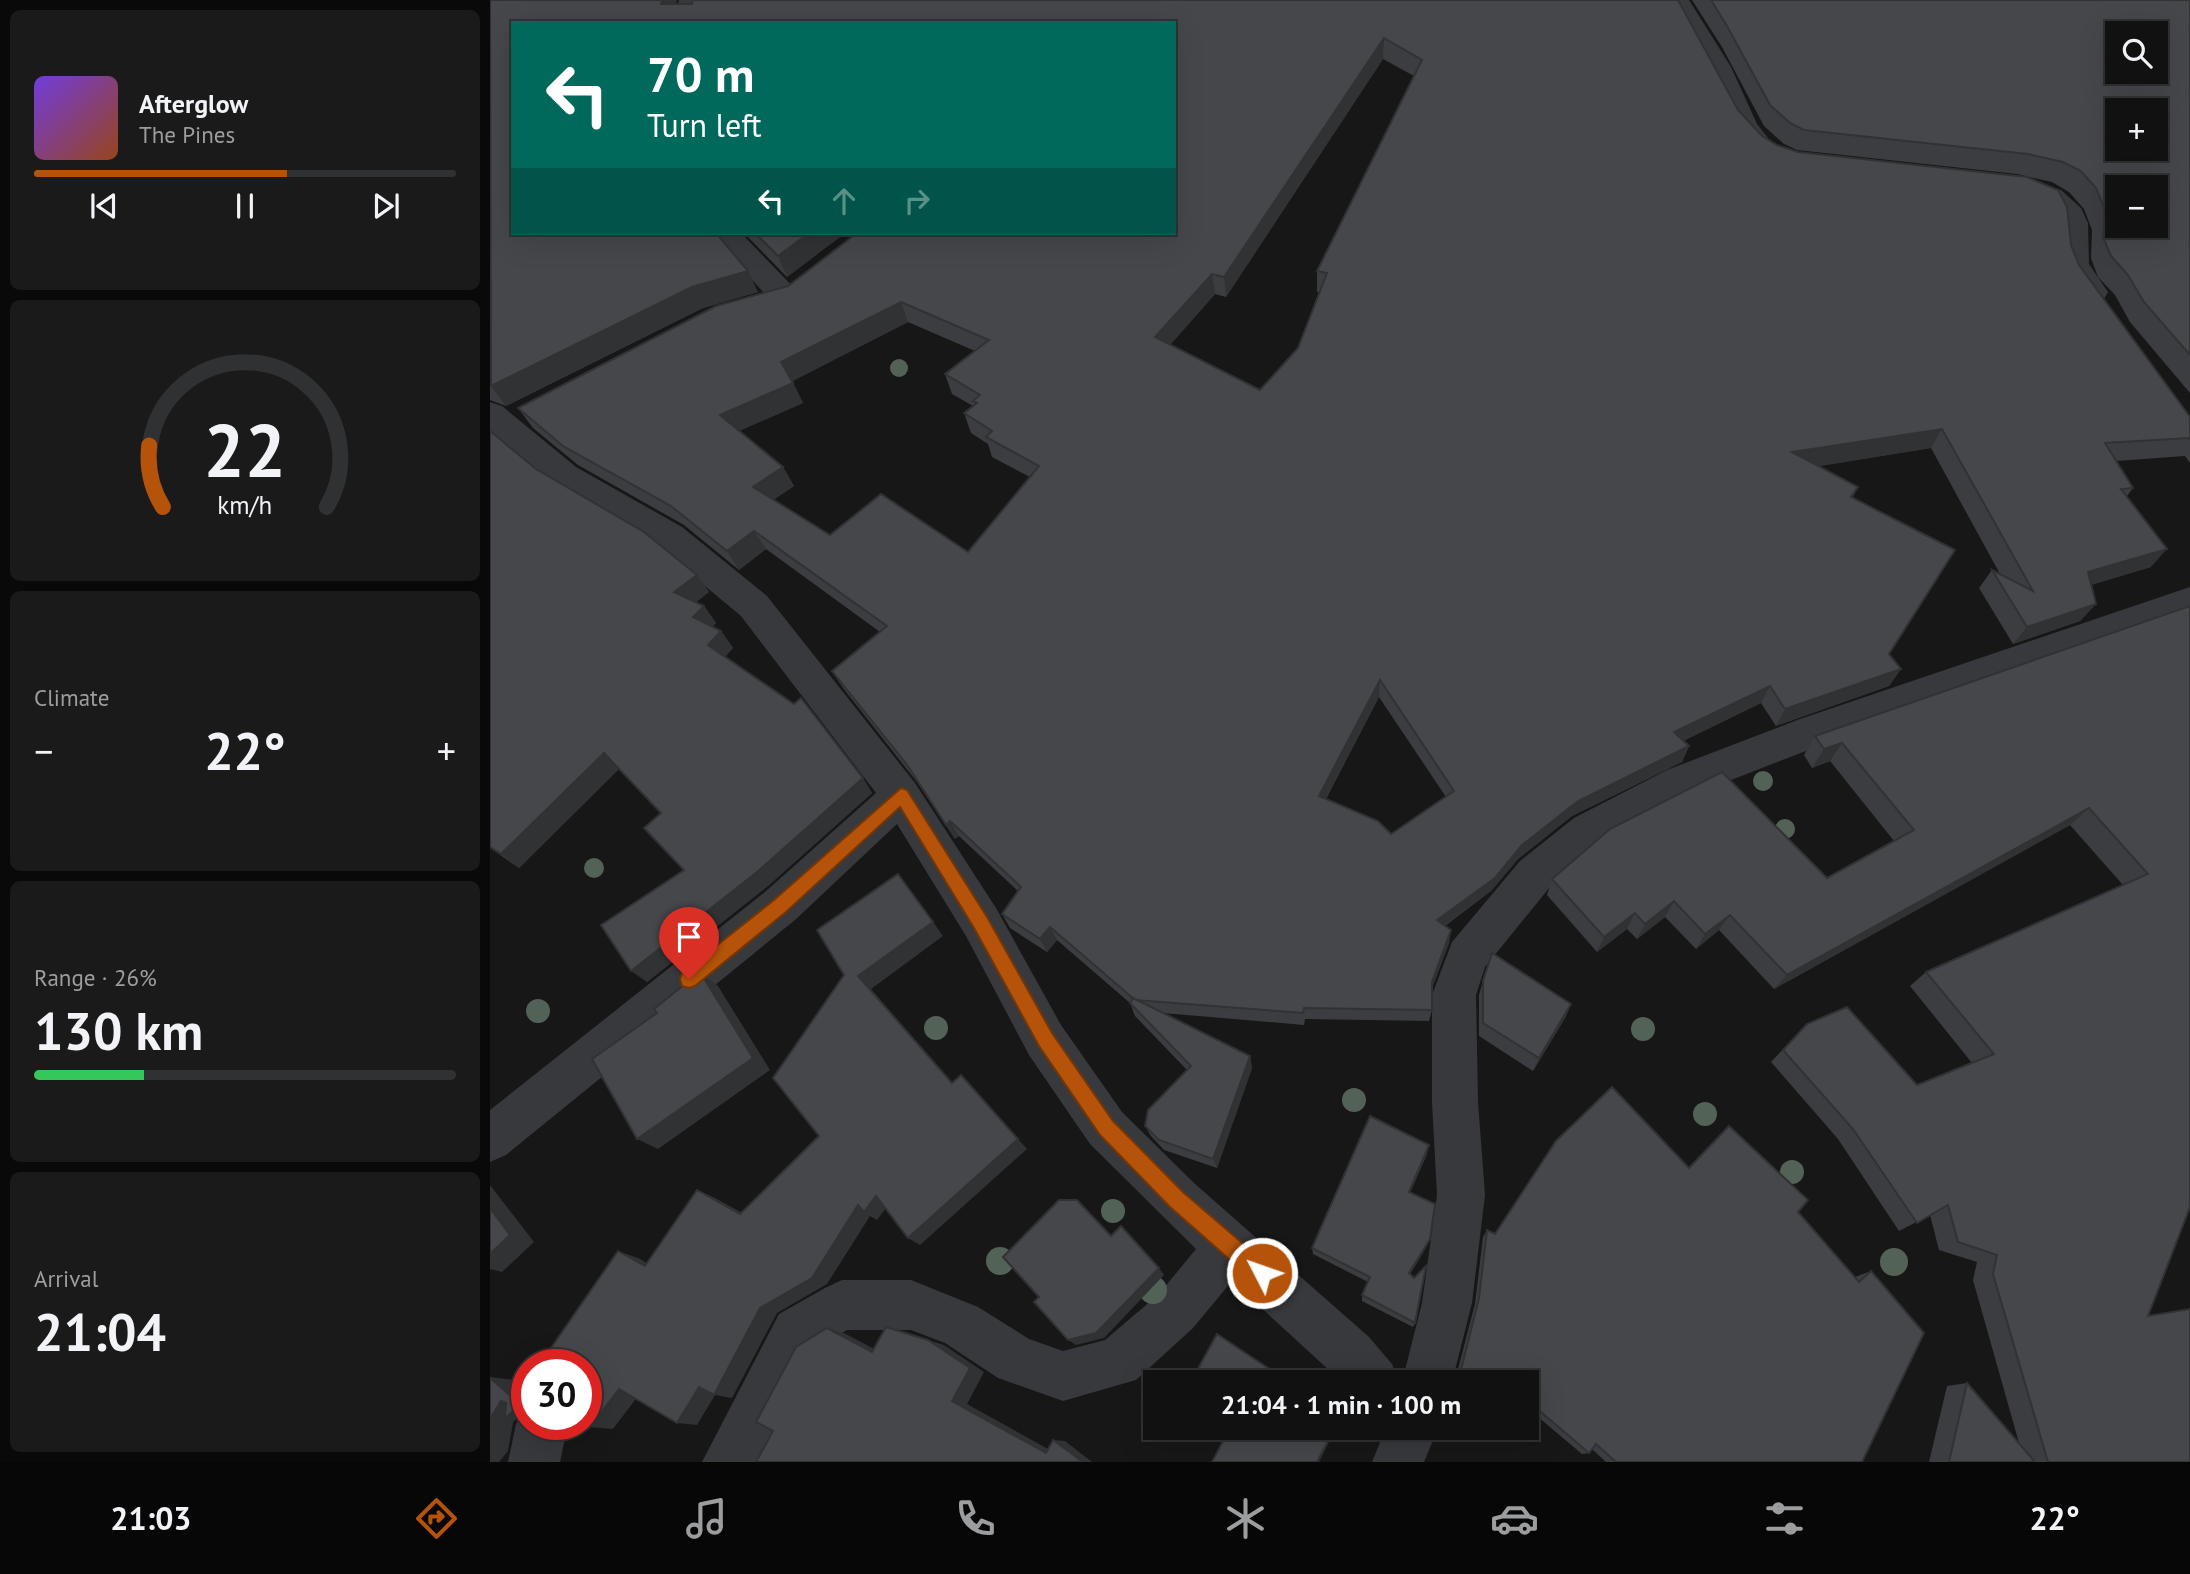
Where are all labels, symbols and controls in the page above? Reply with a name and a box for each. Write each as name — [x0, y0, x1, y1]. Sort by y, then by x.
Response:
map controls — [2105, 21, 2168, 238]
button: search — [2105, 21, 2168, 84]
text: 70 m — [647, 42, 754, 106]
icon: left — [532, 49, 623, 140]
text: Afterglow — [139, 87, 248, 120]
button: + — [2105, 98, 2168, 161]
text: Turn left — [647, 104, 762, 146]
text: The Pines — [139, 120, 235, 149]
button: − — [2105, 175, 2168, 238]
icon: left — [752, 182, 790, 220]
icon: ahead — [825, 182, 863, 220]
icon: right — [898, 182, 936, 220]
icon: previous — [85, 187, 123, 225]
icon: pause — [226, 187, 264, 225]
icon: next — [367, 187, 405, 225]
text: 22 — [204, 403, 286, 497]
text: km/h — [218, 488, 272, 520]
text: Climate — [34, 683, 109, 712]
text: 22° — [204, 717, 286, 784]
text: − — [34, 726, 53, 775]
text: + — [437, 726, 456, 775]
pin — [659, 907, 719, 979]
icon: arrive — [670, 918, 708, 956]
text: Range · 26% — [34, 963, 157, 992]
text: 130 km — [34, 997, 203, 1064]
position arrow — [1225, 1236, 1299, 1310]
text: Arrival — [34, 1264, 98, 1293]
text: 21:04 — [34, 1298, 166, 1365]
speed limit sign: 30 — [511, 1349, 602, 1440]
text: 21:04 · 1 min · 100 m — [1221, 1388, 1461, 1421]
icon: directions — [412, 1494, 461, 1543]
icon: music — [682, 1494, 731, 1543]
icon: phone — [951, 1494, 1000, 1543]
icon: climate — [1221, 1494, 1270, 1543]
icon: car — [1490, 1494, 1539, 1543]
icon: filters — [1760, 1494, 1809, 1543]
text: 21:03 — [110, 1497, 191, 1539]
text: 22° — [2029, 1497, 2080, 1539]

